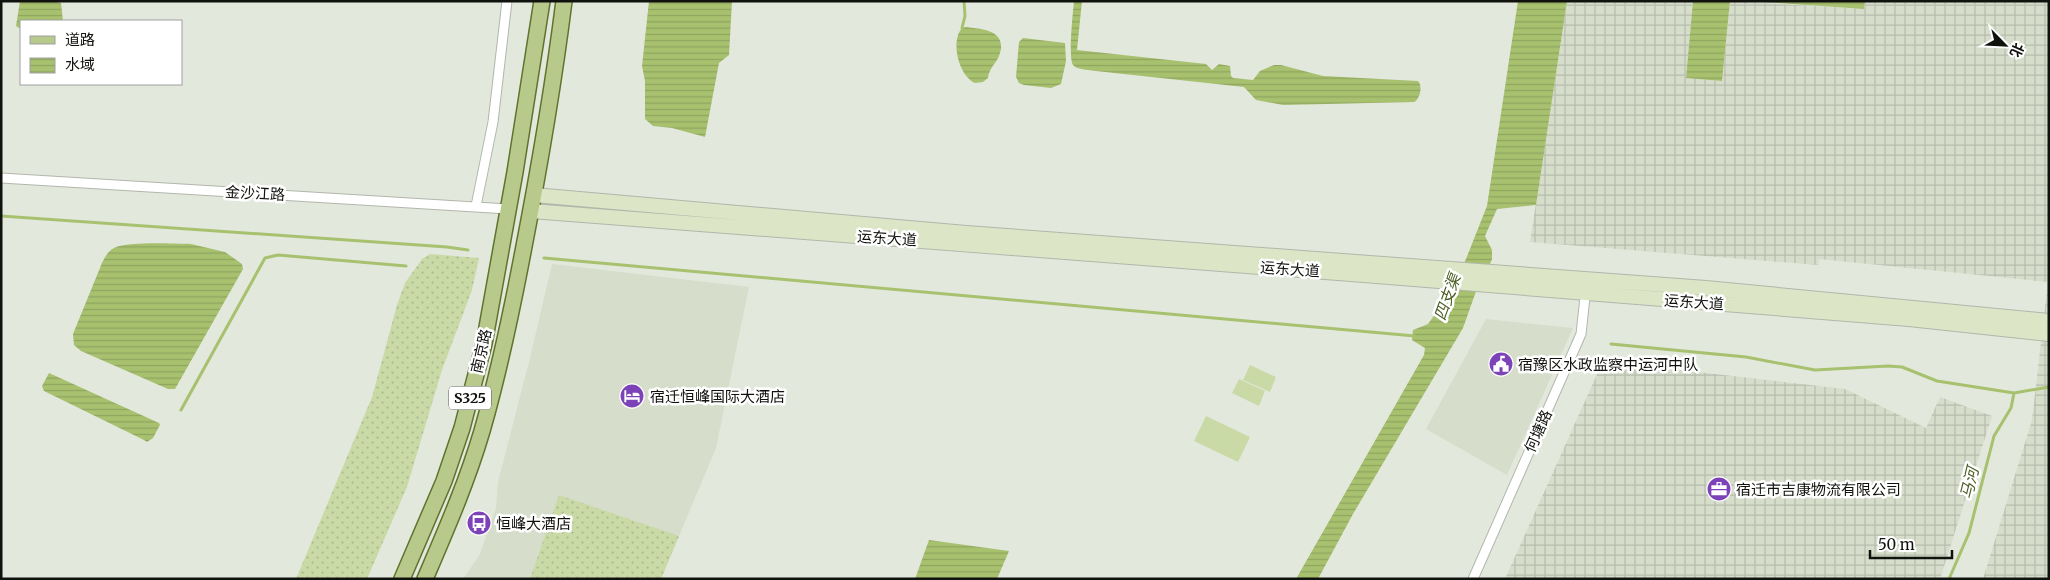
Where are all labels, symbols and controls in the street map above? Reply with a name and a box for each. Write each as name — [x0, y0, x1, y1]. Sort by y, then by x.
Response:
legend — [20, 20, 182, 85]
north arrow — [1980, 20, 2030, 70]
text: 道路 — [65, 30, 95, 49]
text: 北 — [2006, 40, 2028, 60]
text: 水域 — [65, 55, 95, 74]
street label: 金沙江路 — [225, 182, 285, 204]
street label: 运东大道 — [856, 226, 918, 250]
street label: 运东大道 — [1259, 257, 1321, 281]
water label: 四支渠 — [1429, 269, 1465, 323]
street label: 运东大道 — [1663, 290, 1725, 314]
street label: 南京路 — [467, 327, 495, 375]
public building icon: 宿豫区水政监察中运河中队 — [1488, 351, 1514, 377]
place label: 宿豫区水政监察中运河中队 — [1518, 355, 1698, 374]
hotel icon: 宿迁恒峰国际大酒店 — [619, 383, 645, 409]
road number: S325 — [449, 386, 491, 409]
place label: 宿迁恒峰国际大酒店 — [650, 387, 785, 406]
street label: 何塘路 — [1520, 407, 1556, 455]
water label: 马河 — [1955, 462, 1983, 501]
office icon: 宿迁市吉康物流有限公司 — [1706, 476, 1732, 502]
place label: 宿迁市吉康物流有限公司 — [1736, 480, 1901, 499]
bus stop icon: 恒峰大酒店 — [466, 510, 492, 536]
place label: 恒峰大酒店 — [496, 514, 571, 533]
scale bar — [1870, 528, 1952, 560]
text: 50 m — [1878, 535, 1915, 554]

